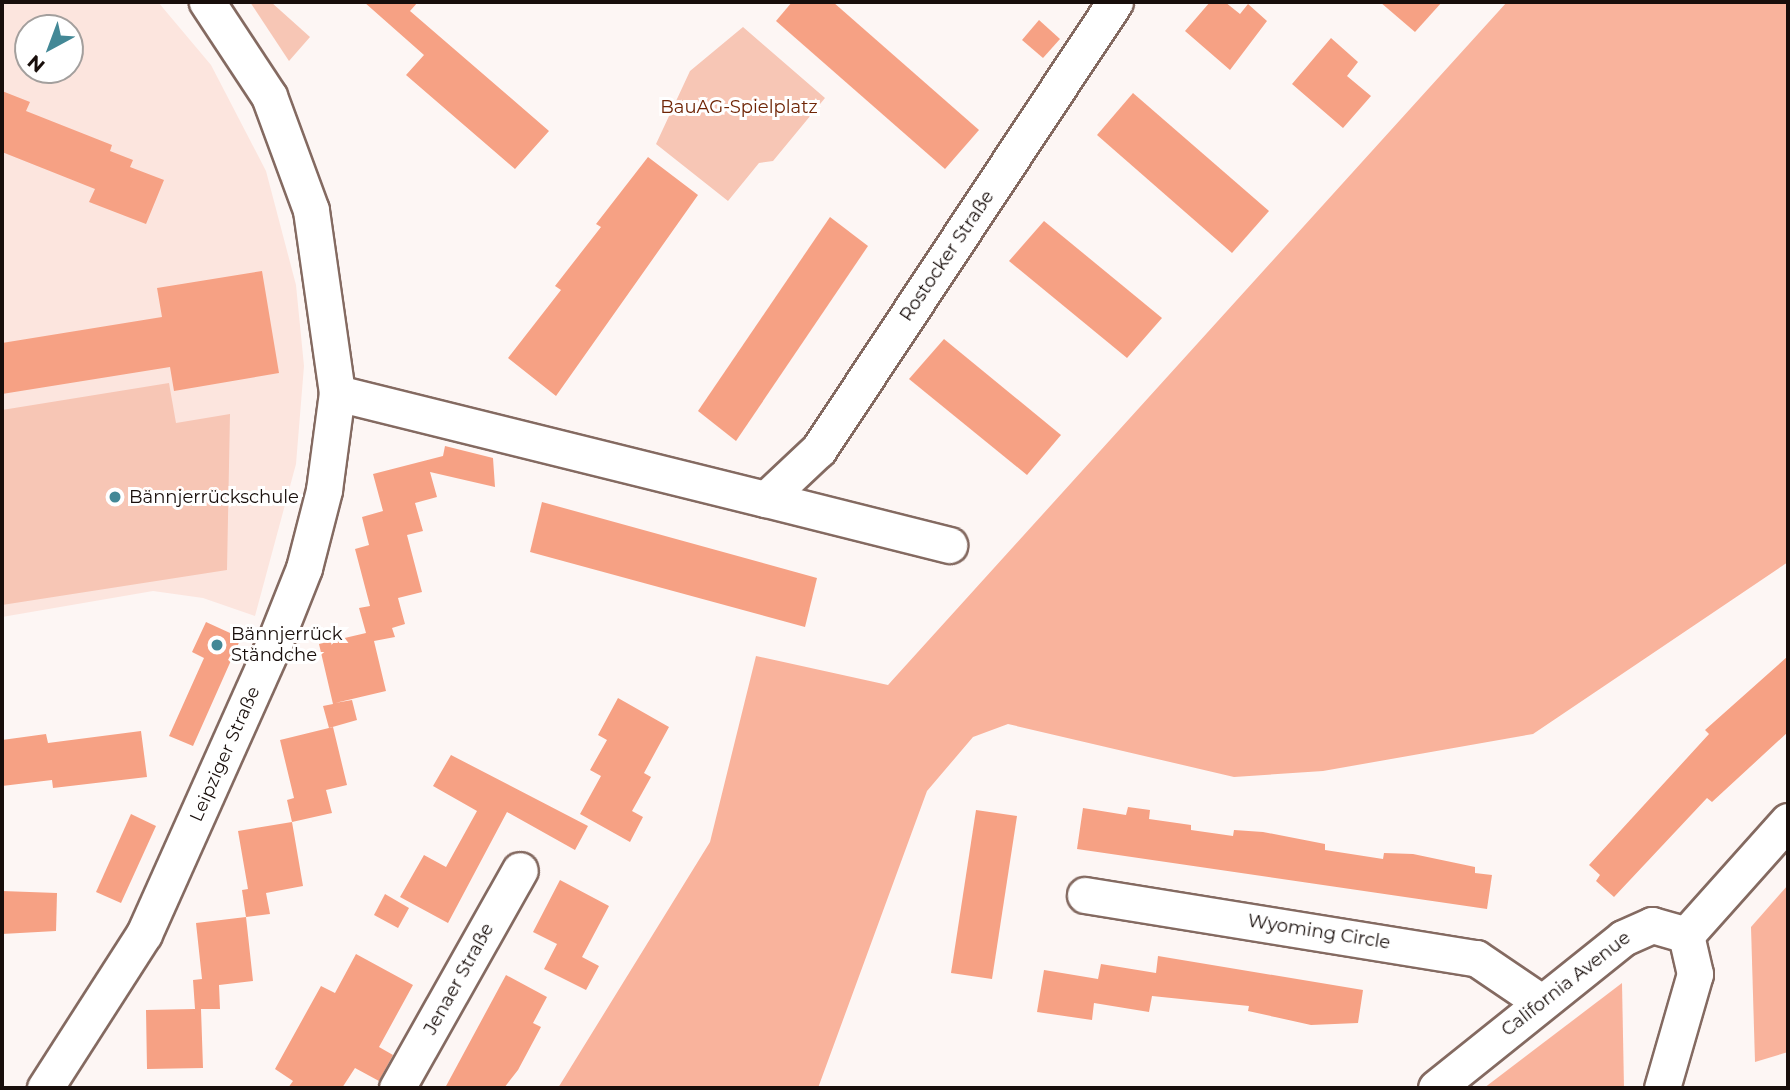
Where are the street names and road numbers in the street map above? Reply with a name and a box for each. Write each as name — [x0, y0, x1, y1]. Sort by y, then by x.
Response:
street label: Rostocker Straße — [895, 187, 999, 325]
street label: Leipziger Straße — [185, 683, 265, 825]
street label: Wyoming Circle — [1246, 910, 1392, 954]
street label: Jenaer Straße — [420, 920, 498, 1038]
street label: California Avenue — [1497, 927, 1635, 1041]

